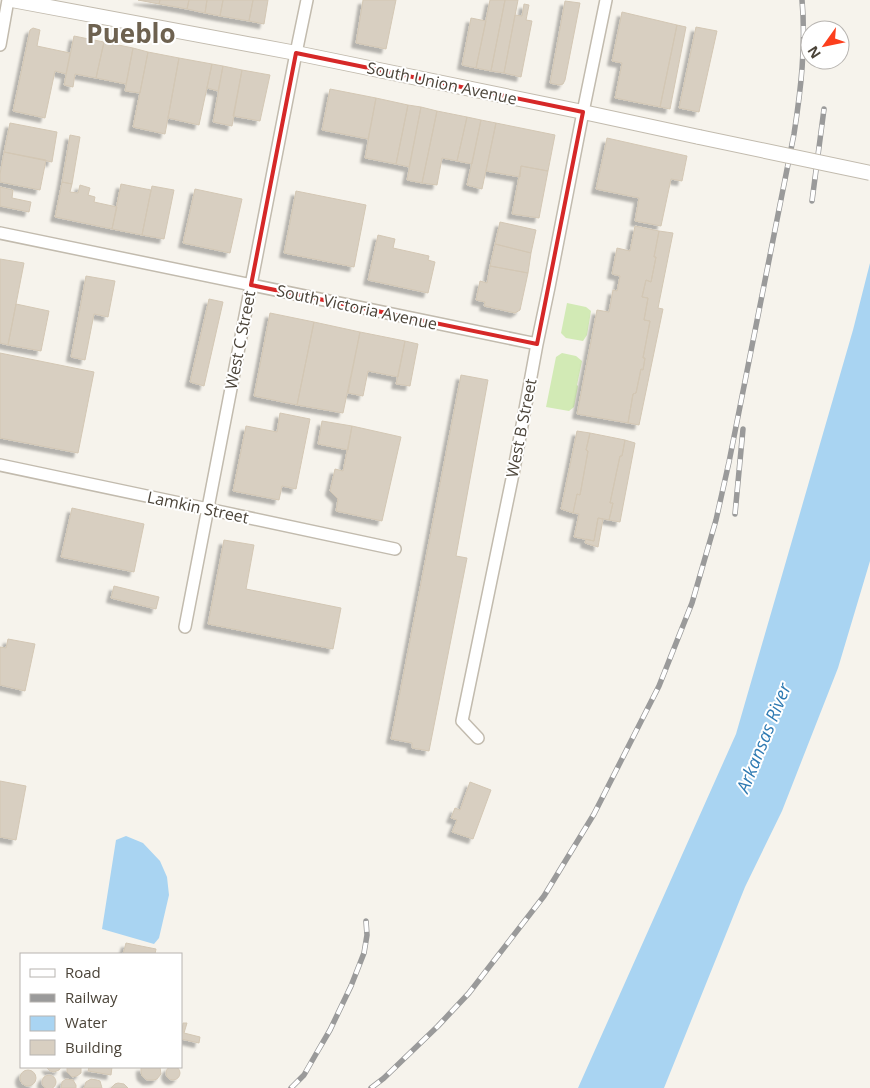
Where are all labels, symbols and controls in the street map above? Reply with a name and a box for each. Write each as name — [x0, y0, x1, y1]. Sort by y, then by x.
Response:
district label: Pueblo — [86, 15, 176, 51]
north arrow — [800, 20, 850, 70]
text: N — [803, 42, 825, 62]
street label: South Union Avenue — [365, 56, 519, 110]
street label: South Victoria Avenue — [275, 279, 439, 335]
street label: West C Street — [220, 288, 260, 391]
street label: West B Street — [501, 376, 541, 479]
street label: Lamkin Street — [145, 486, 251, 529]
water label: Arkansas River — [729, 678, 796, 798]
legend — [20, 953, 182, 1068]
text: Road — [65, 962, 101, 982]
text: Railway — [65, 987, 118, 1007]
text: Water — [65, 1012, 107, 1032]
text: Building — [65, 1037, 122, 1057]

